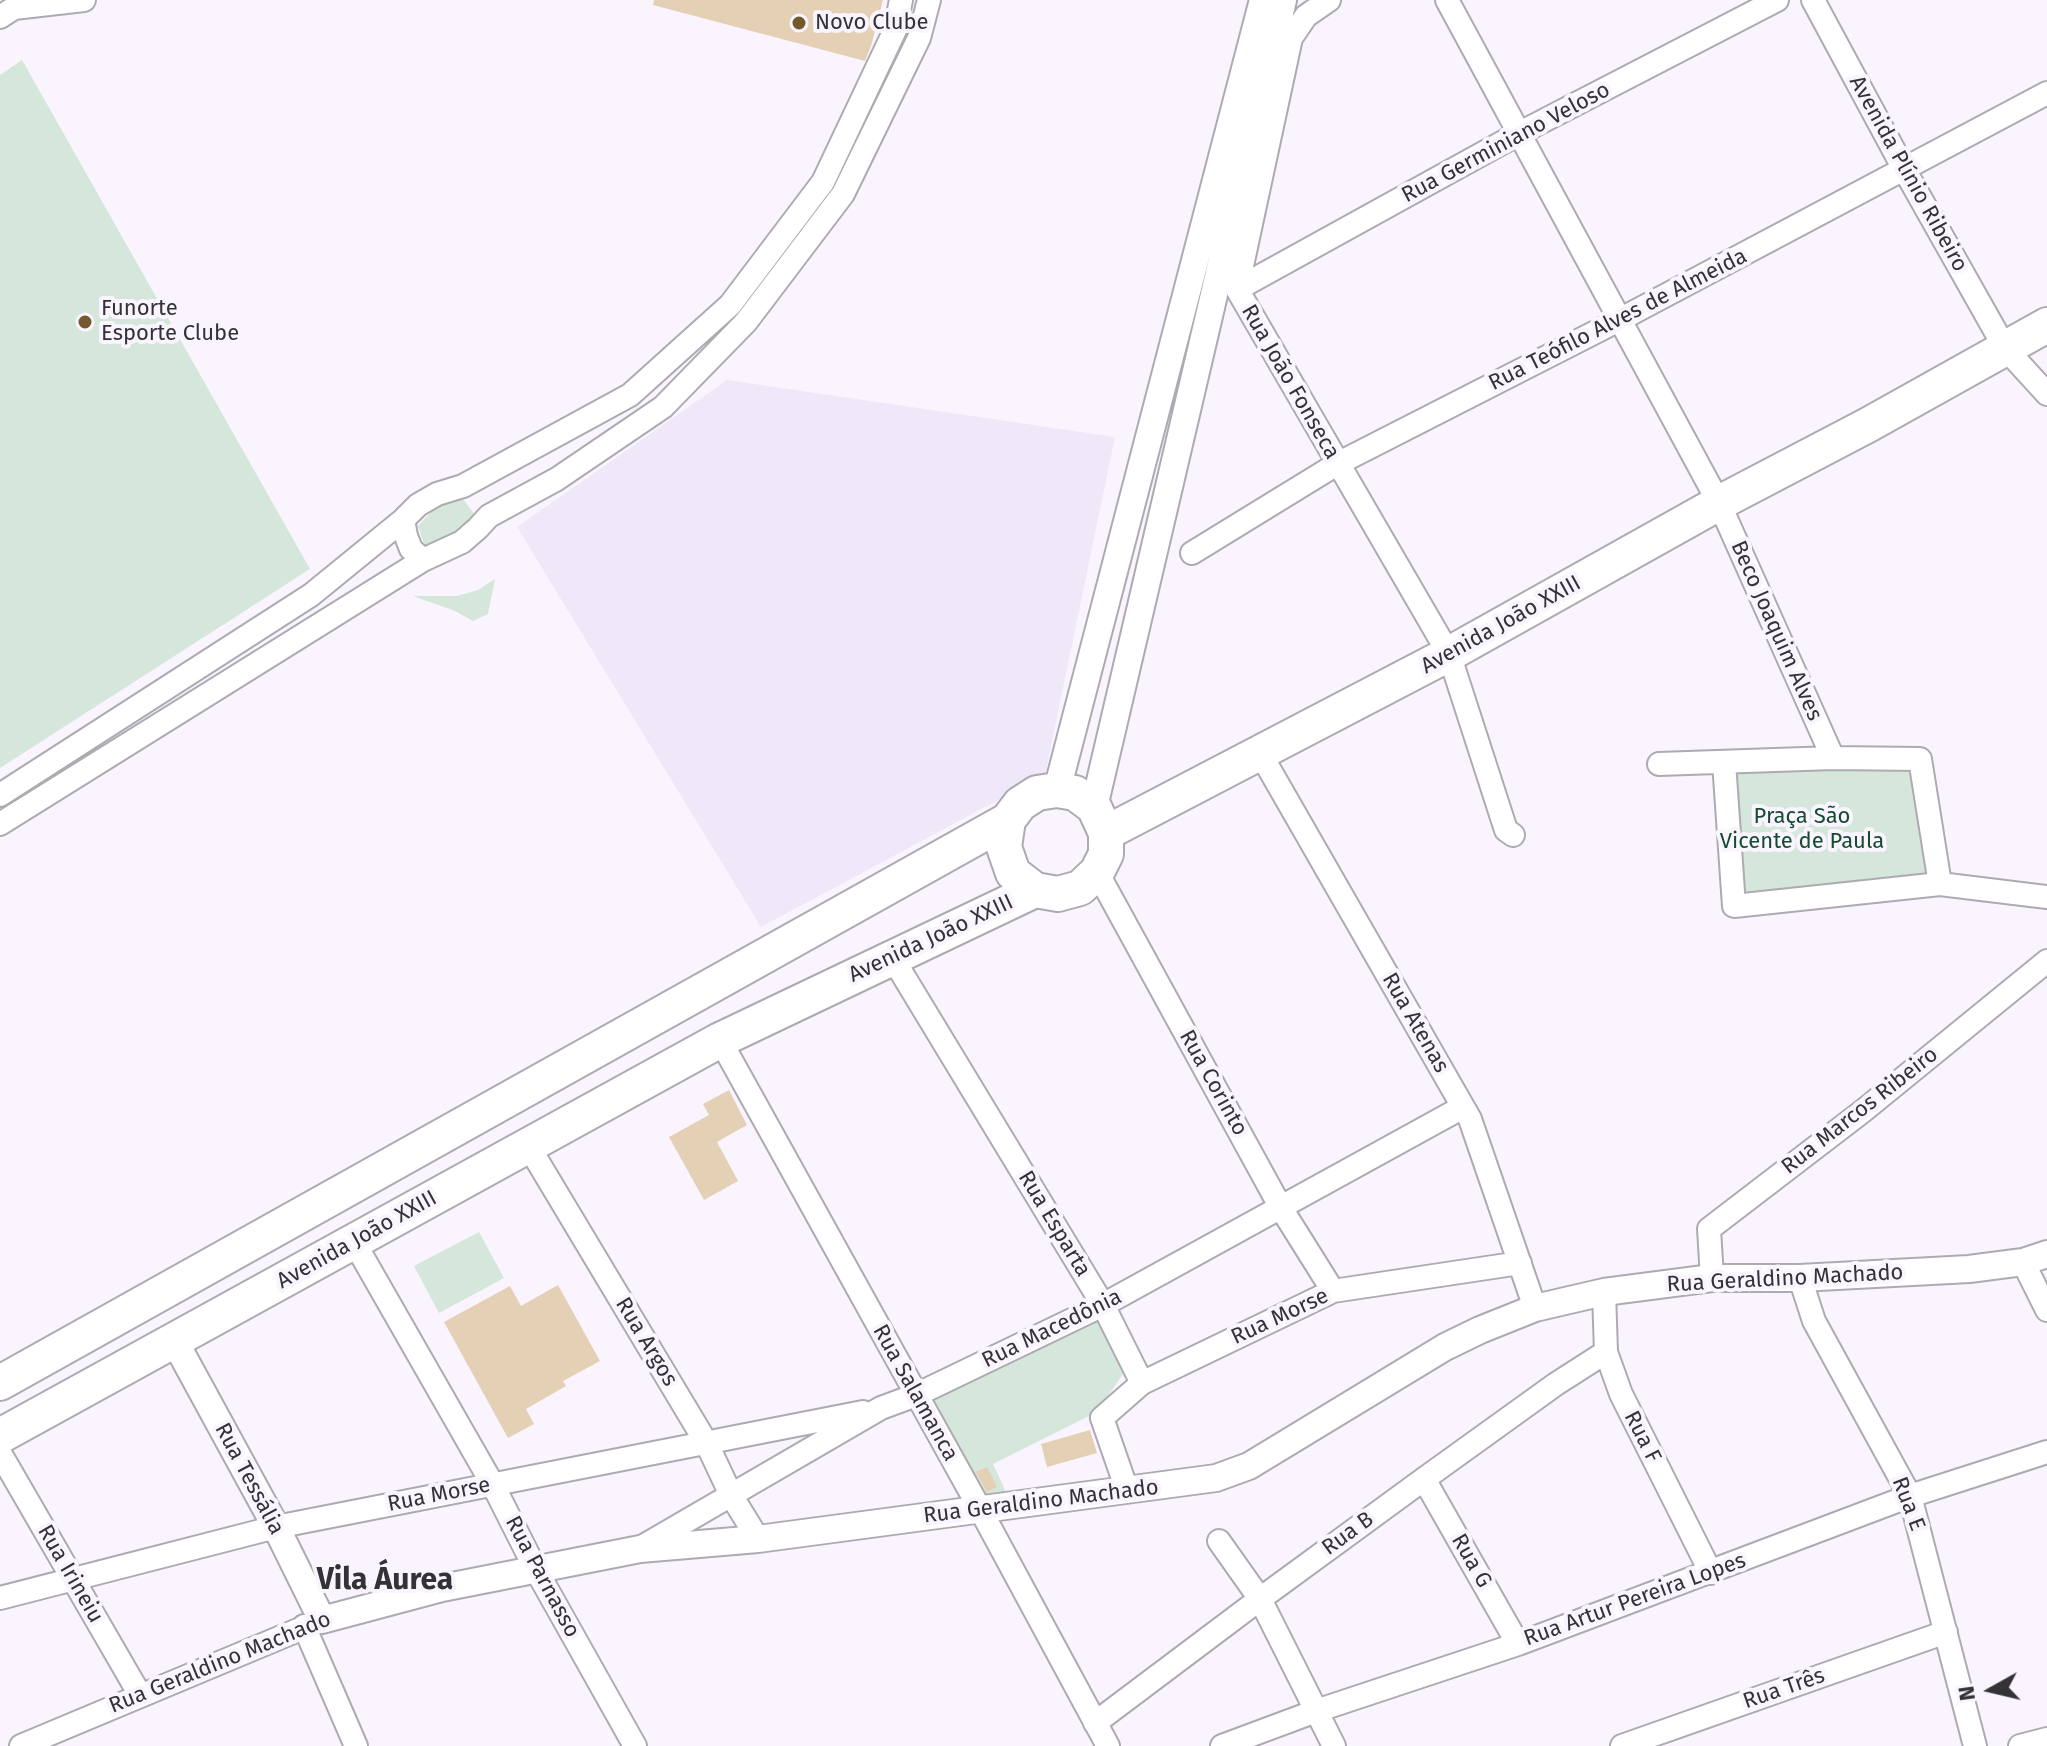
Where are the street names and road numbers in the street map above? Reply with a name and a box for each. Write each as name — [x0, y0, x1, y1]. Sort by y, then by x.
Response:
street label: Avenida Plínio Ribeiro — [1843, 71, 1973, 277]
street label: Rua Germiniano Veloso — [1397, 77, 1615, 209]
street label: Rua Teófilo Alves de Almeida — [1484, 243, 1752, 397]
street label: Rua João Fonseca — [1235, 300, 1345, 464]
street label: Beco Joaquim Alves — [1724, 537, 1828, 725]
street label: Avenida João XXIII — [1416, 570, 1586, 680]
street label: Avenida João XXIII — [844, 889, 1018, 989]
street label: Rua Atenas — [1376, 968, 1454, 1078]
street label: Rua Corinto — [1173, 1026, 1253, 1140]
street label: Rua Marcos Ribeiro — [1776, 1042, 1944, 1180]
street label: Rua Esparta — [1012, 1166, 1096, 1282]
street label: Avenida João XXIII — [272, 1185, 442, 1295]
street label: Rua Geraldino Machado — [1666, 1260, 1904, 1298]
street label: Rua Morse — [1227, 1283, 1333, 1351]
street label: Rua Macedônia — [978, 1284, 1126, 1374]
street label: Rua Argos — [609, 1293, 683, 1391]
street label: Rua Salamanca — [867, 1320, 963, 1466]
street label: Rua F — [1618, 1407, 1666, 1467]
street label: Rua Tessália — [209, 1419, 289, 1539]
street label: Rua Morse — [385, 1472, 493, 1518]
street label: Rua E — [1886, 1473, 1930, 1535]
street label: Rua Geraldino Machado — [922, 1474, 1160, 1530]
street label: Rua B — [1317, 1506, 1379, 1562]
street label: Rua Parnasso — [499, 1512, 585, 1642]
street label: Rua Irineiu — [31, 1520, 109, 1628]
street label: Rua G — [1445, 1529, 1497, 1593]
street label: Rua Artur Pereira Lopes — [1520, 1548, 1750, 1652]
street label: Rua Geraldino Machado — [105, 1606, 335, 1720]
street label: Rua Três — [1740, 1663, 1828, 1715]

